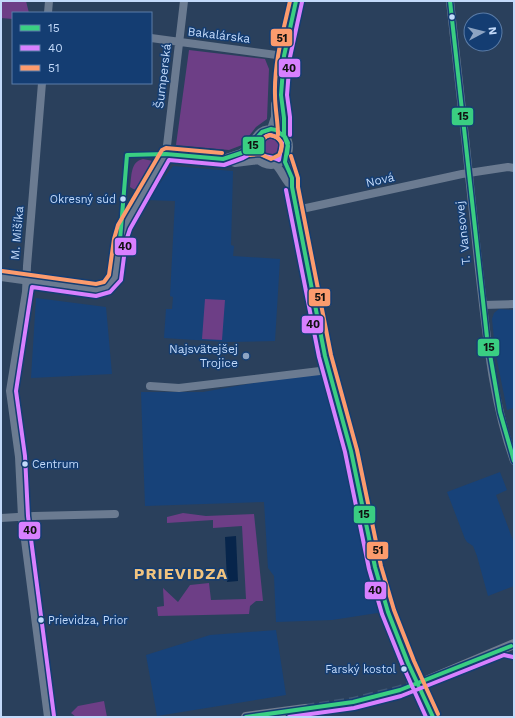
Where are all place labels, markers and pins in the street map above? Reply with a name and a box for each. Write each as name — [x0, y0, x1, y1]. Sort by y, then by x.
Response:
unlabelled marker — [447, 12, 457, 22]
place label: Okresný súd — [50, 193, 116, 206]
marker: Okresný súd — [118, 194, 128, 204]
place label: Najsvätejšej Trojice — [169, 342, 238, 370]
marker: Najsvätejšej Trojice — [241, 351, 251, 361]
place label: Centrum — [32, 458, 79, 471]
marker: Centrum — [20, 459, 30, 469]
place label: Prievidza, Prior — [48, 614, 128, 627]
marker: Prievidza, Prior — [36, 615, 46, 625]
place label: Farský kostol — [325, 663, 397, 676]
marker: Farský kostol — [399, 664, 409, 674]

